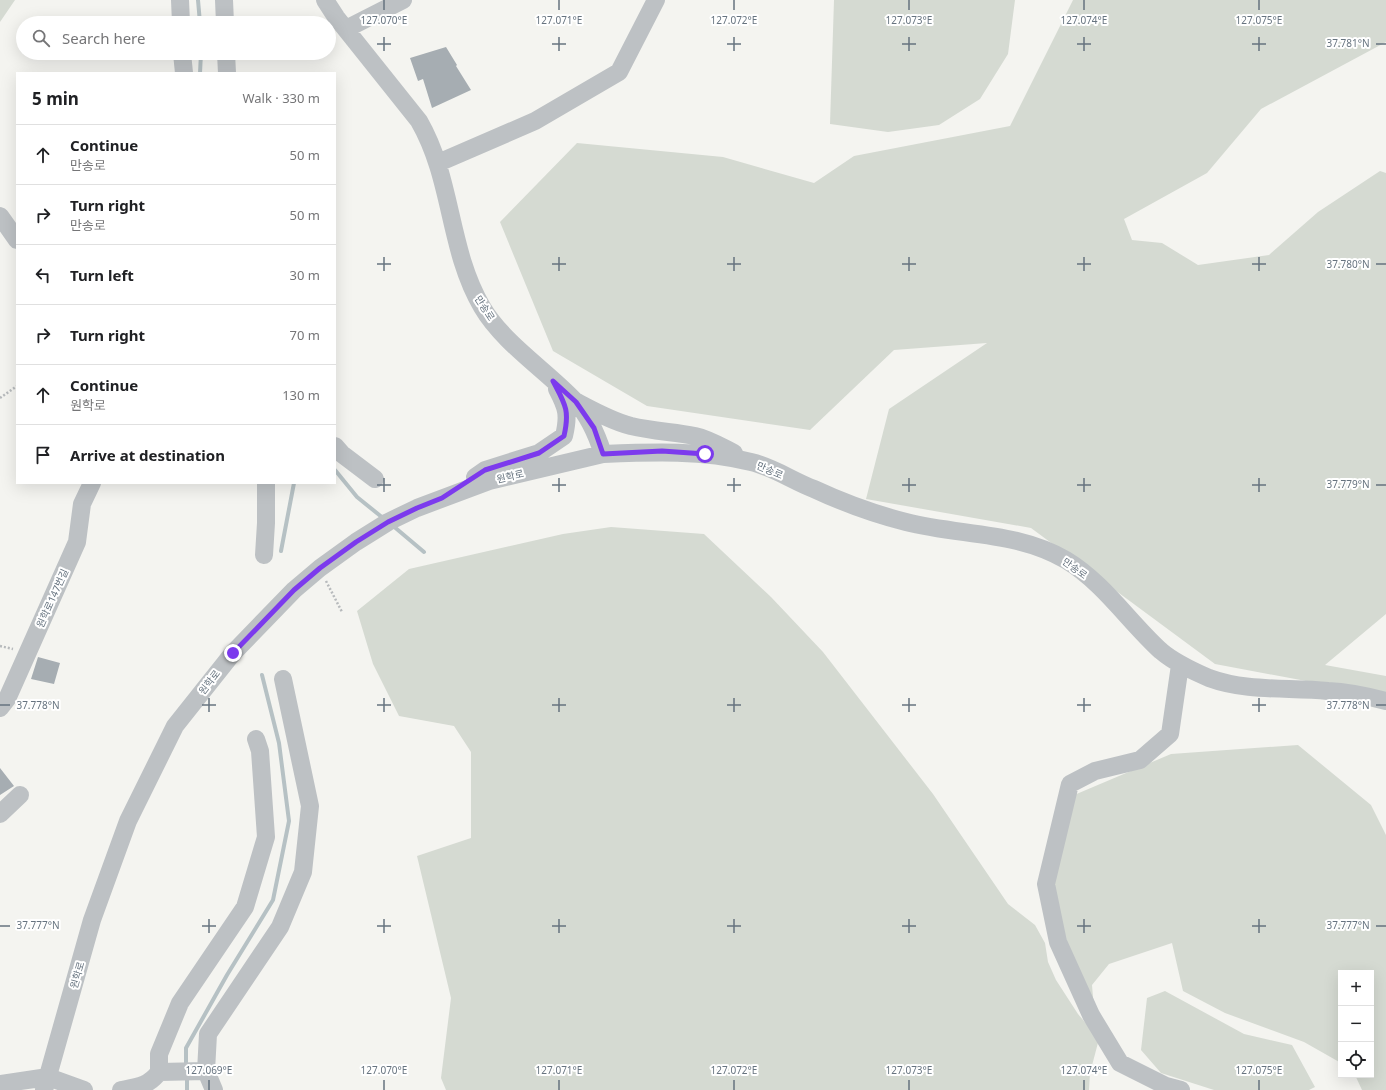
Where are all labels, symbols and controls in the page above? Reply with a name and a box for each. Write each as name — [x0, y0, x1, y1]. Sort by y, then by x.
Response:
text: 127.070°E — [361, 13, 407, 27]
text: 127.071°E — [536, 13, 582, 27]
text: 127.072°E — [711, 13, 757, 27]
text: 127.073°E — [886, 13, 932, 27]
text: 127.074°E — [1061, 13, 1107, 27]
text: 127.075°E — [1236, 13, 1282, 27]
search box — [16, 16, 336, 60]
icon: search — [30, 27, 52, 49]
text: Search here — [62, 28, 145, 48]
text: 37.781°N — [1326, 36, 1370, 50]
text: 5 min — [32, 87, 79, 110]
text: Walk · 330 m — [242, 89, 320, 107]
text: Continue — [70, 135, 138, 155]
icon: ahead — [32, 144, 54, 166]
text: 50 m — [290, 146, 320, 164]
text: 만송로 — [70, 156, 106, 174]
text: Turn right — [70, 195, 145, 215]
icon: right — [32, 204, 54, 226]
text: 50 m — [290, 206, 320, 224]
text: 만송로 — [70, 216, 106, 234]
text: 37.780°N — [1326, 257, 1370, 271]
icon: left — [32, 264, 54, 286]
text: Turn left — [70, 265, 134, 285]
text: 30 m — [290, 266, 320, 284]
street label: 만송로 — [472, 293, 498, 323]
icon: right — [32, 324, 54, 346]
text: Turn right — [70, 325, 145, 345]
text: 70 m — [290, 326, 320, 344]
text: Continue — [70, 375, 138, 395]
icon: ahead — [32, 384, 54, 406]
text: 130 m — [282, 386, 320, 404]
text: 원학로 — [70, 396, 106, 414]
icon: arrive — [32, 444, 54, 466]
text: Arrive at destination — [70, 445, 225, 465]
route start — [696, 445, 714, 463]
street label: 만송로 — [755, 458, 785, 482]
street label: 원학로 — [495, 466, 525, 486]
text: 37.779°N — [1326, 477, 1370, 491]
street label: 만송로 — [1060, 554, 1090, 582]
street label: 원학로147번길 — [33, 566, 71, 630]
route end — [224, 644, 242, 662]
street label: 원학로 — [195, 667, 223, 697]
text: 37.778°N — [16, 698, 60, 712]
text: 37.778°N — [1326, 698, 1370, 712]
text: 37.777°N — [16, 918, 60, 932]
text: 37.777°N — [1326, 918, 1370, 932]
street label: 원학로 — [66, 960, 88, 990]
map controls — [1338, 970, 1374, 1078]
button: + — [1338, 970, 1374, 1006]
button: − — [1338, 1006, 1374, 1042]
button: locate — [1338, 1042, 1374, 1078]
text: 127.069°E — [186, 1063, 232, 1077]
text: 127.070°E — [361, 1063, 407, 1077]
text: 127.071°E — [536, 1063, 582, 1077]
text: 127.072°E — [711, 1063, 757, 1077]
text: 127.073°E — [886, 1063, 932, 1077]
text: 127.074°E — [1061, 1063, 1107, 1077]
text: 127.075°E — [1236, 1063, 1282, 1077]

